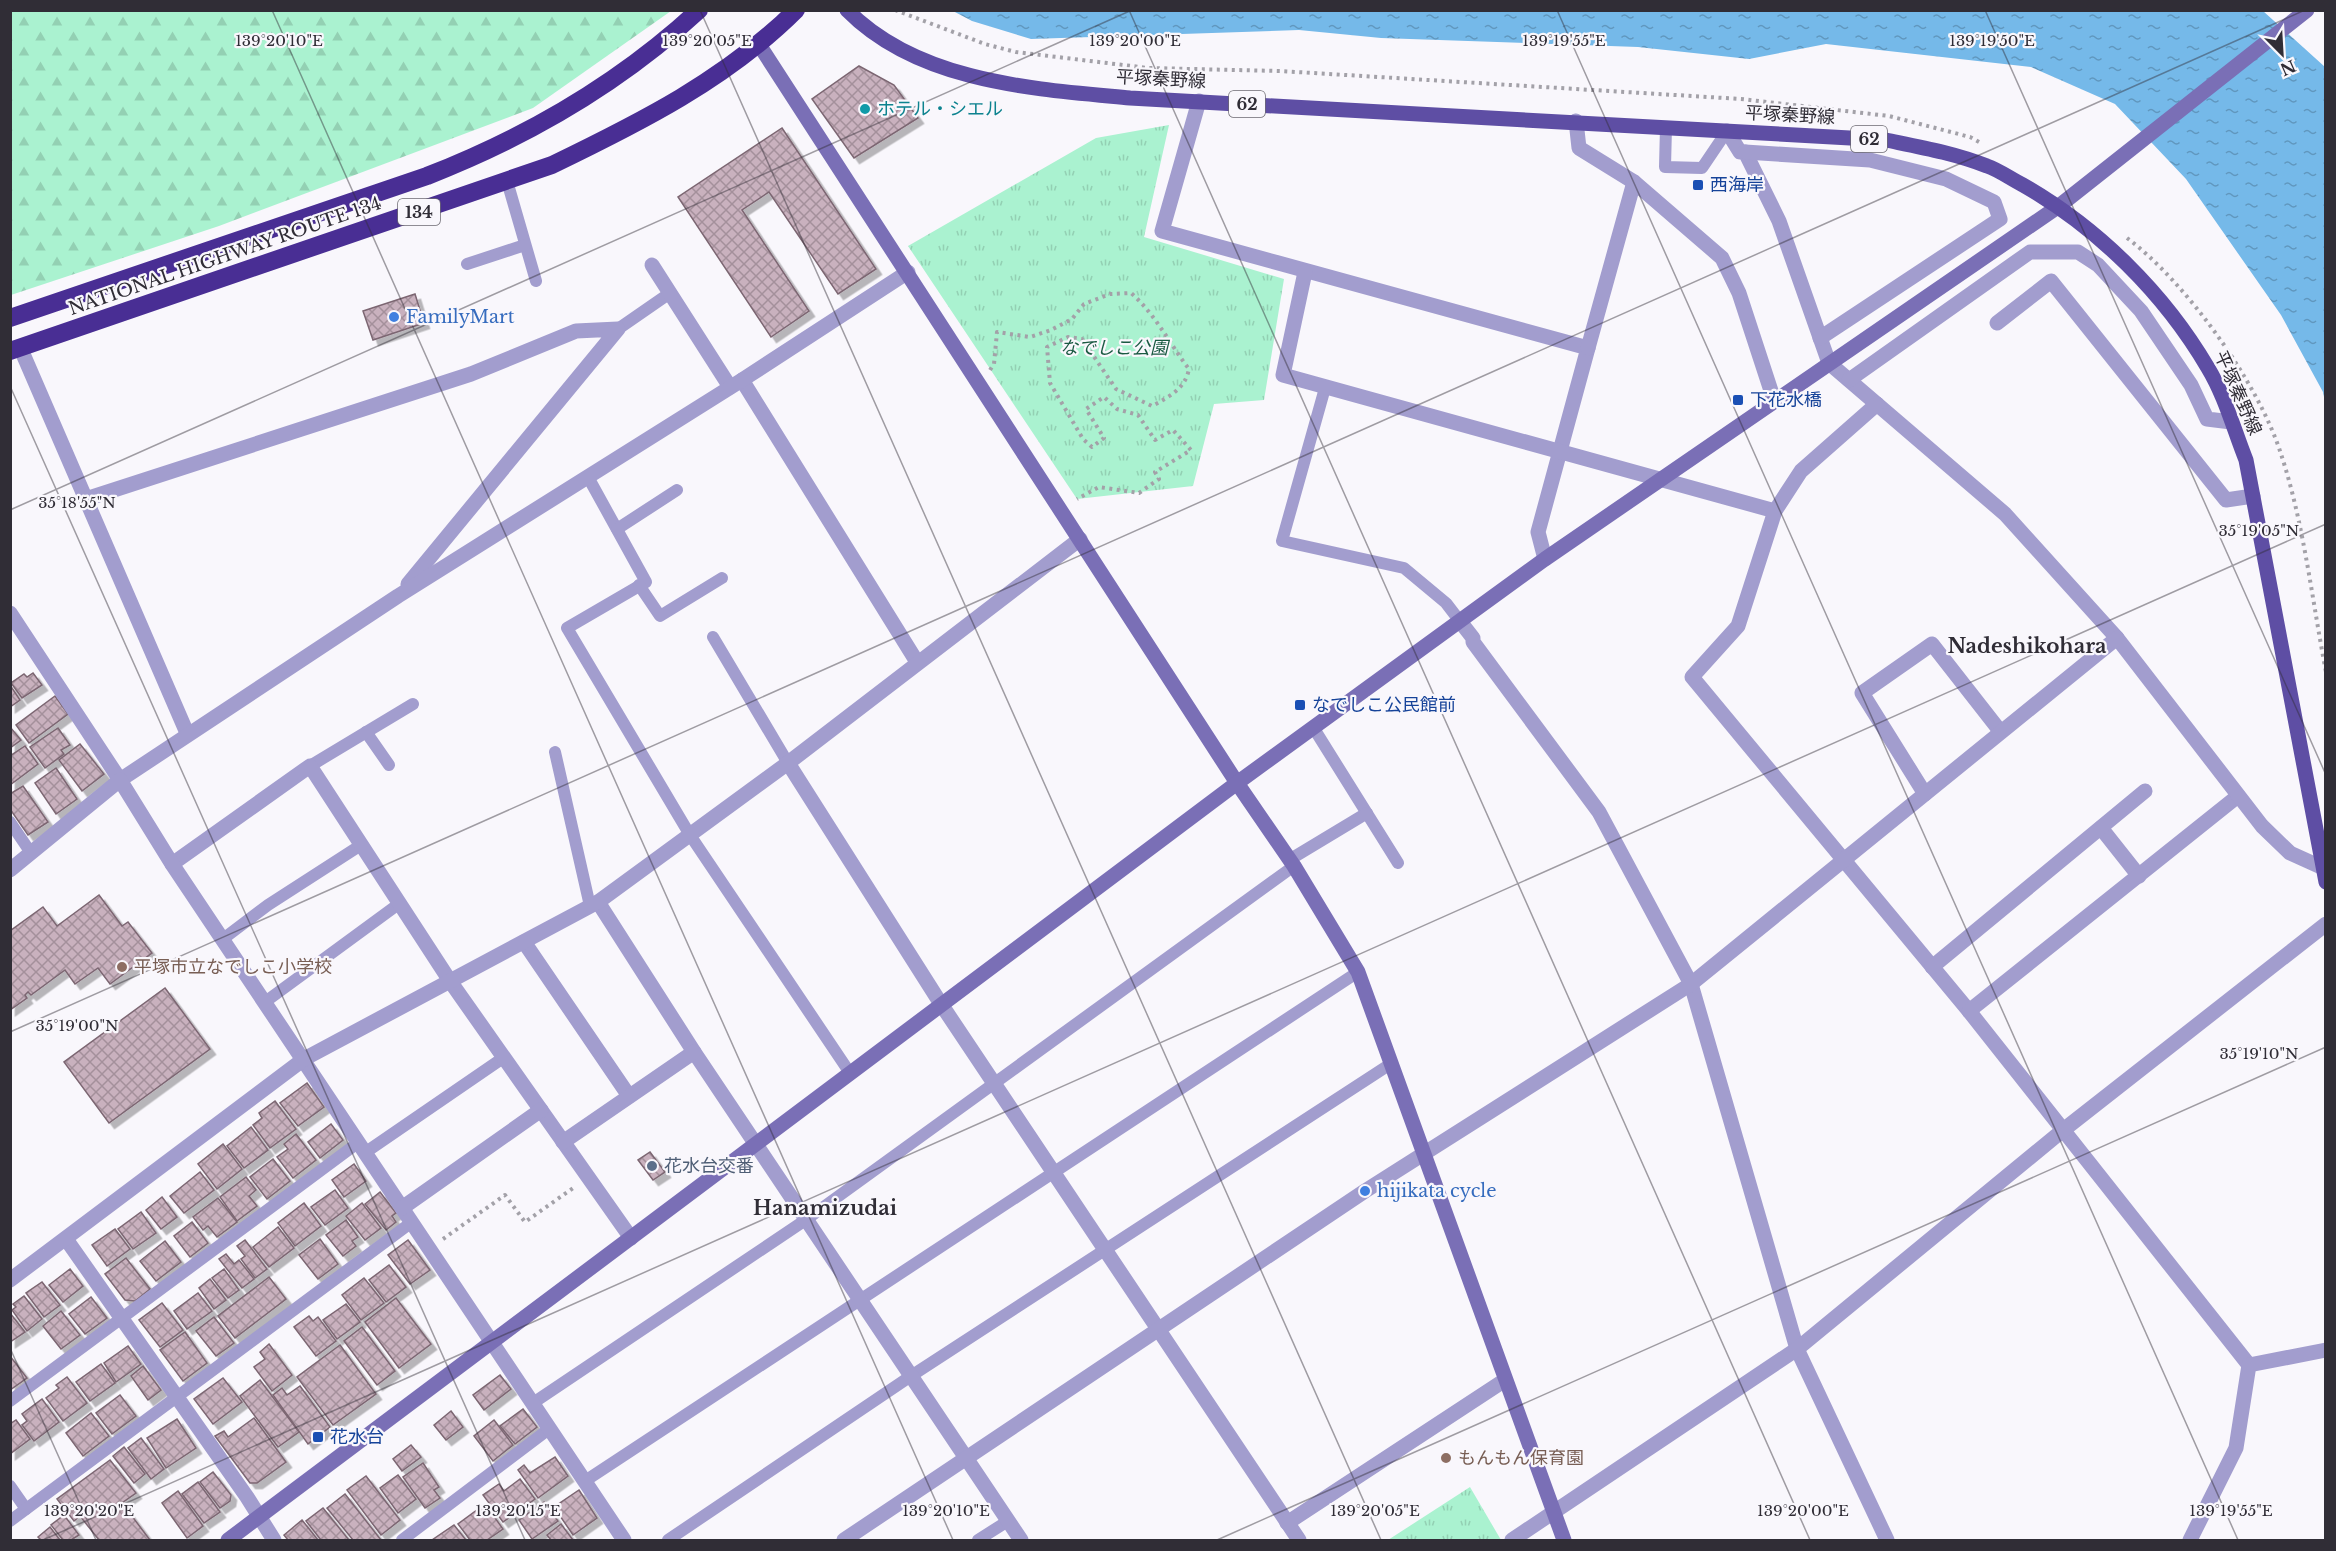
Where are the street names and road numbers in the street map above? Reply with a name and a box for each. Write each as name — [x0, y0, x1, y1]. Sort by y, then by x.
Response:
street label: 平塚秦野線 — [1115, 66, 1207, 92]
road number: 62 — [1229, 91, 1265, 117]
street label: 平塚秦野線 — [1744, 102, 1836, 128]
road number: 62 — [1851, 126, 1887, 152]
street label: NATIONAL HIGHWAY ROUTE 134 — [66, 192, 384, 320]
road number: 134 — [398, 199, 440, 225]
street label: 平塚秦野線 — [2210, 347, 2266, 439]

